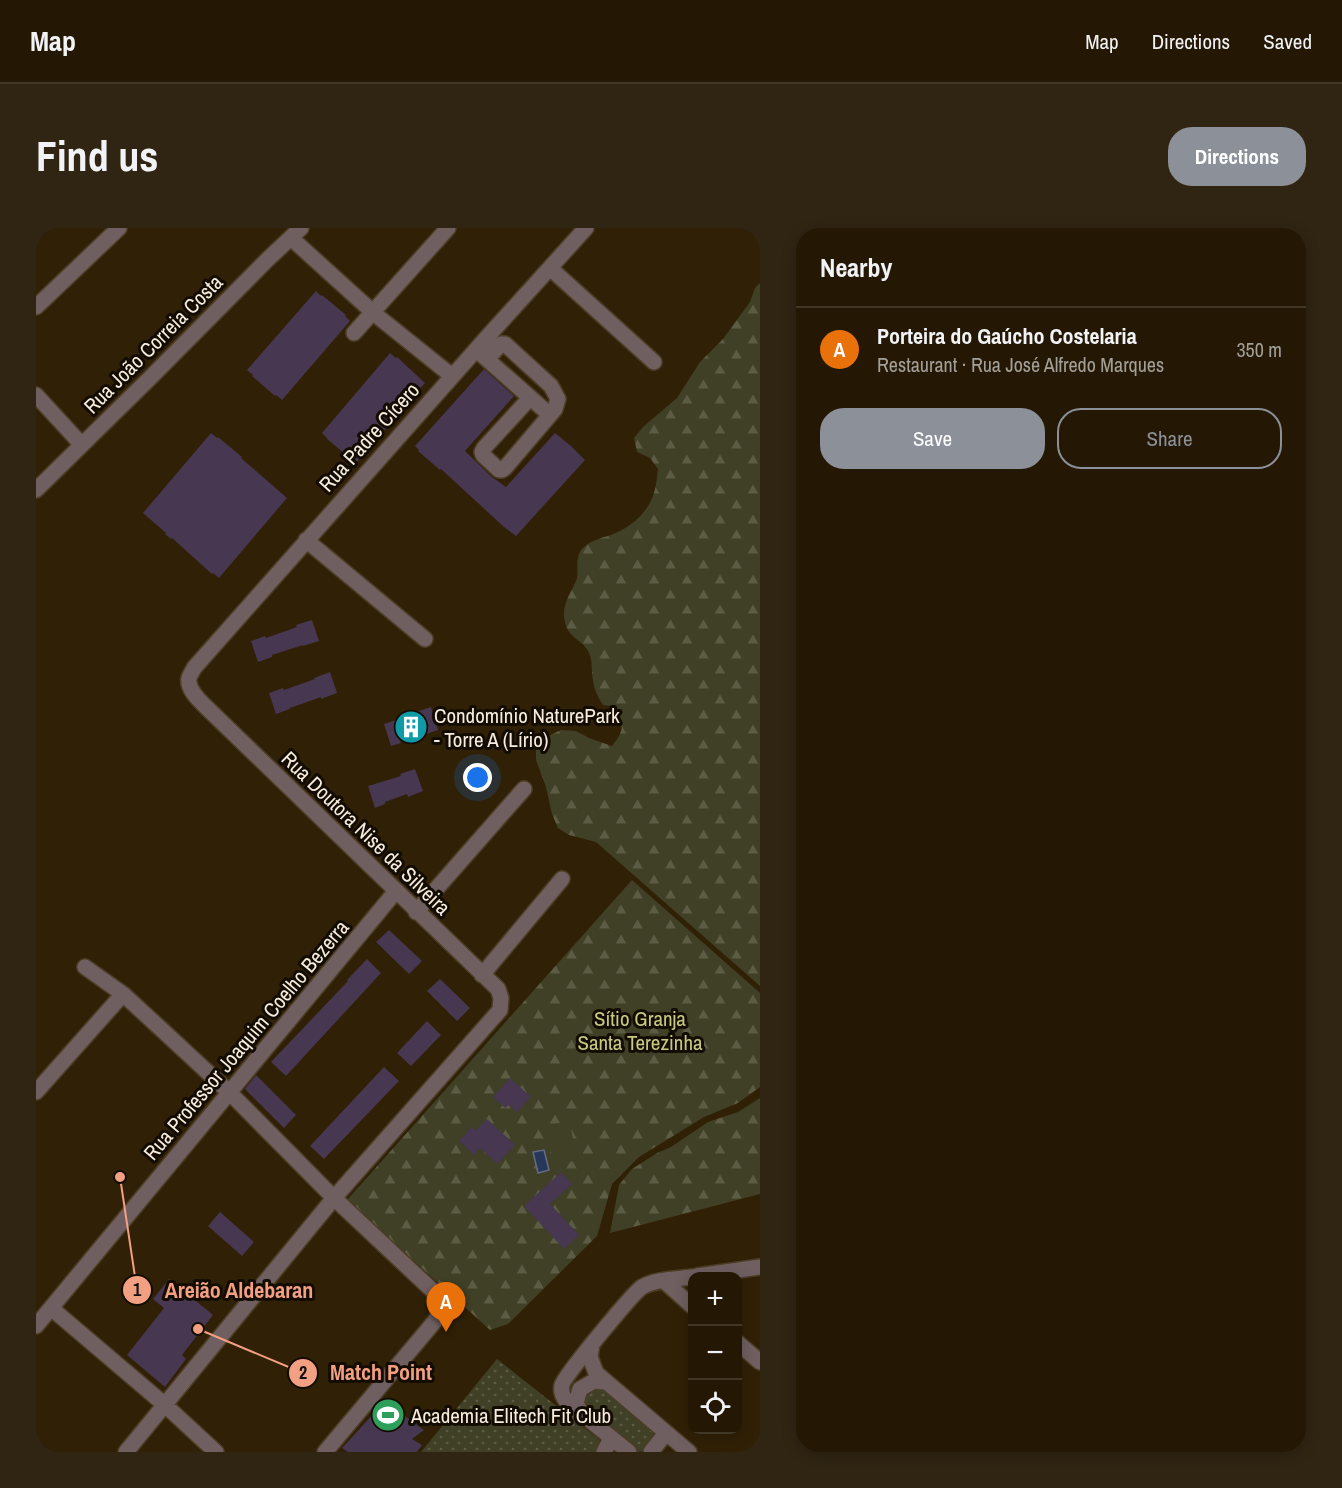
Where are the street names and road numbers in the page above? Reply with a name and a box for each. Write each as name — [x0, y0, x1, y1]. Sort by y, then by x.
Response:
street label: Rua João Correia Costa — [77, 268, 229, 420]
street label: Rua Padre Cícero — [312, 376, 426, 498]
street label: Rua Doutora Nise da Silveira — [275, 744, 457, 922]
street label: Rua Professor Joaquim Coelho Bezerra — [137, 913, 356, 1166]

